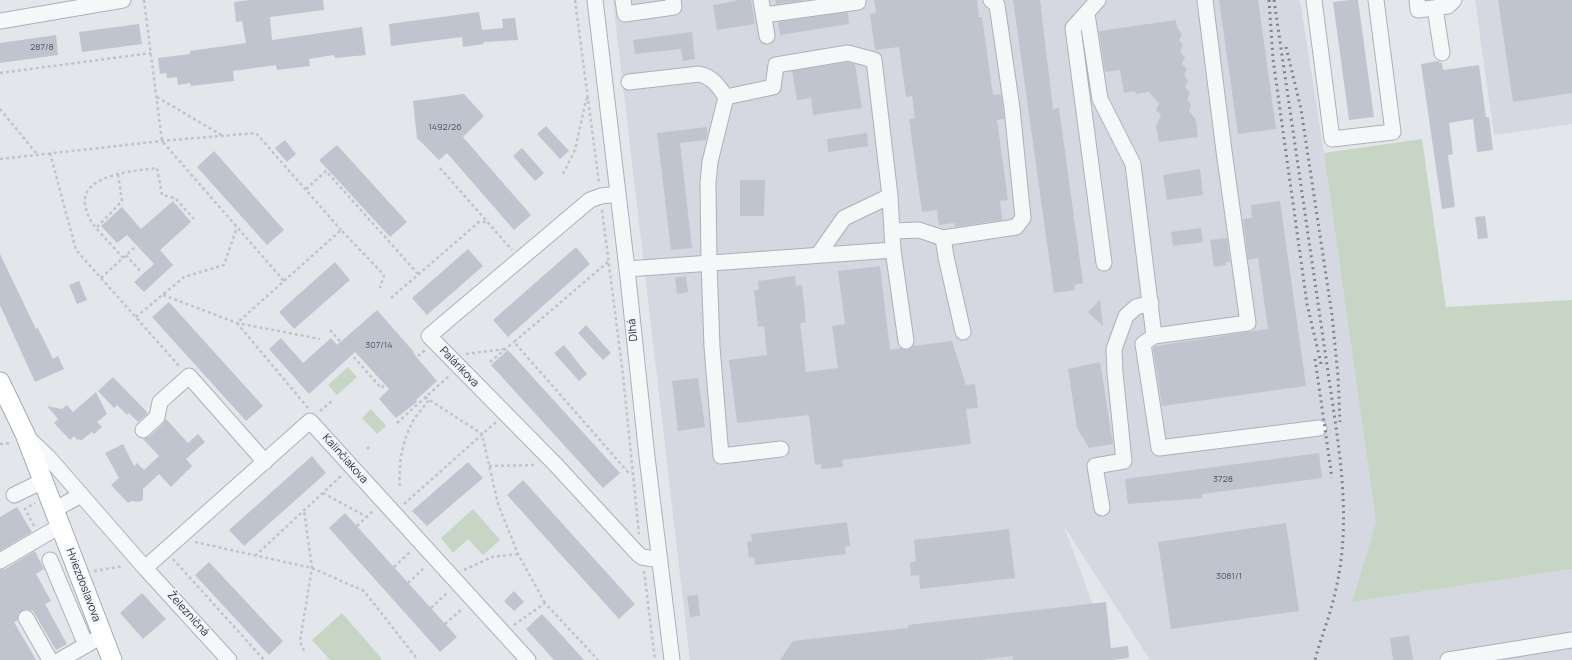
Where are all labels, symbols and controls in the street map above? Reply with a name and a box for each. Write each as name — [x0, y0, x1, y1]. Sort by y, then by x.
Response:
house number: 287/8 — [30, 42, 54, 52]
house number: 1492/26 — [428, 122, 462, 132]
street label: Dlhá — [625, 318, 641, 342]
house number: 307/14 — [365, 340, 393, 350]
street label: Palárikova — [437, 344, 481, 390]
street label: Kalinčiakova — [319, 432, 371, 486]
house number: 3728 — [1213, 474, 1233, 484]
street label: Hviezdoslavova — [63, 546, 103, 624]
house number: 3081/1 — [1216, 571, 1242, 581]
street label: Železničná — [164, 589, 212, 639]

